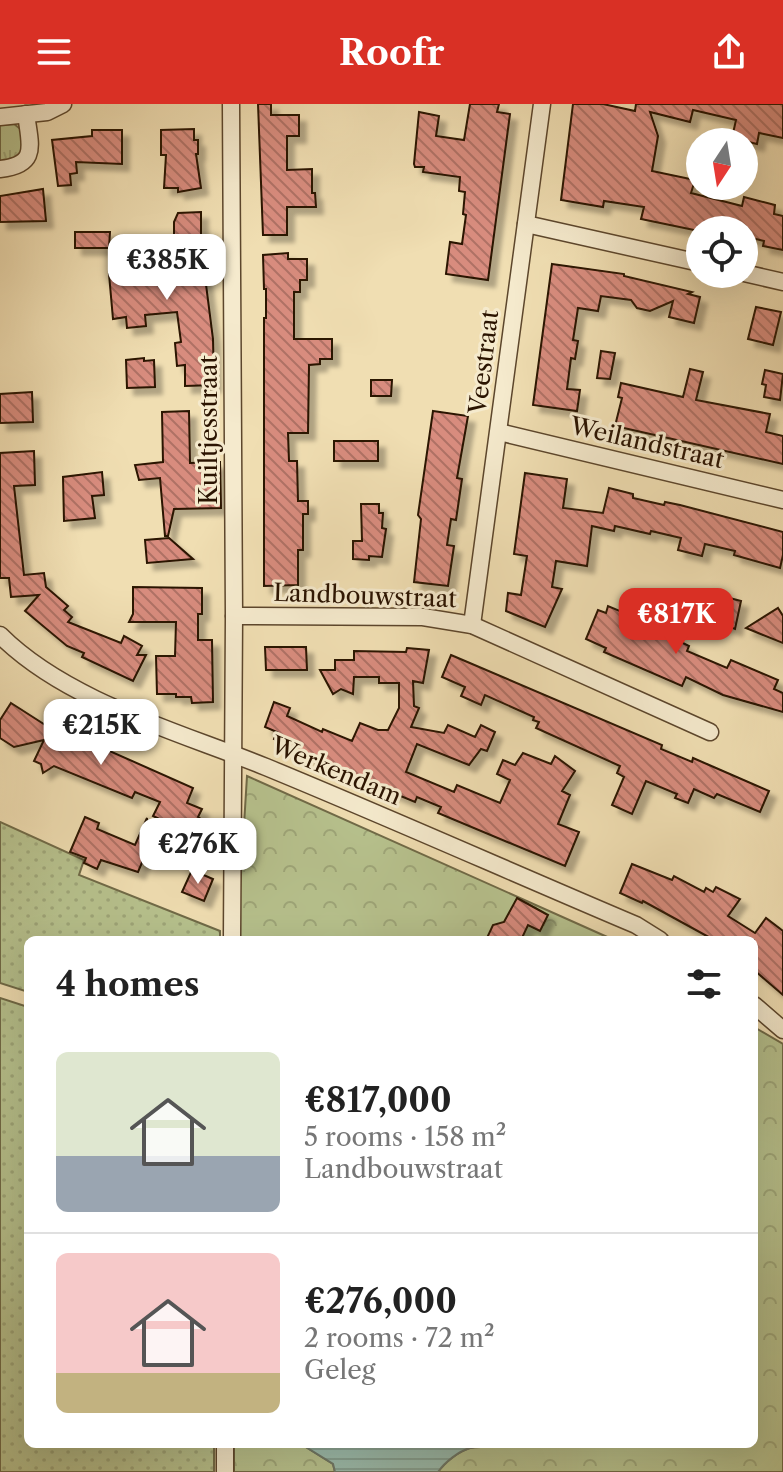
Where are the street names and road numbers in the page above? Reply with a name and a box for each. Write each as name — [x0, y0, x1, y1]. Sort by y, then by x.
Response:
street label: Veestraat — [463, 308, 504, 417]
street label: Kuiltjesstraat — [194, 355, 223, 505]
street label: Weilandstraat — [566, 410, 727, 474]
street label: Landbouwstraat — [273, 578, 458, 613]
street label: Werkendam — [266, 730, 406, 811]

